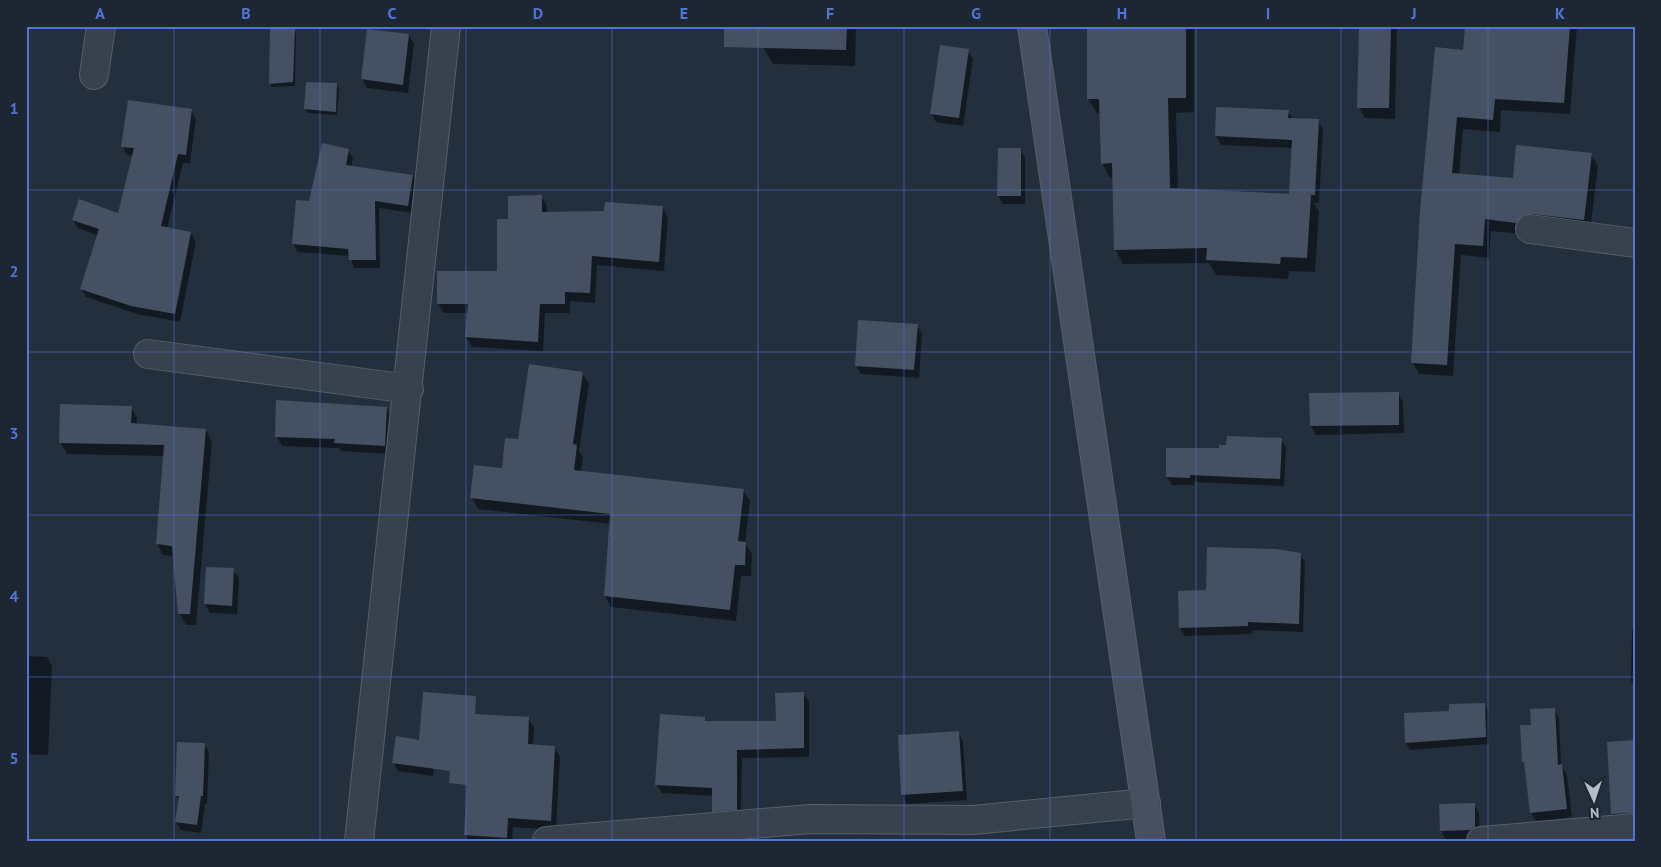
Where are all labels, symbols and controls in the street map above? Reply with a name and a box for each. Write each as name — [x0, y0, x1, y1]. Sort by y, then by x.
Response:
text: A — [95, 3, 105, 23]
text: B — [241, 3, 251, 23]
text: C — [388, 3, 397, 23]
text: D — [533, 3, 543, 23]
text: E — [680, 3, 688, 23]
text: F — [826, 3, 834, 23]
text: G — [971, 3, 981, 23]
text: H — [1117, 3, 1127, 23]
text: I — [1266, 3, 1270, 23]
text: J — [1410, 3, 1417, 23]
text: K — [1555, 3, 1565, 23]
text: 1 — [9, 98, 19, 118]
text: 2 — [9, 261, 19, 281]
text: 3 — [9, 423, 19, 443]
text: 4 — [9, 586, 19, 606]
text: 5 — [9, 748, 19, 768]
north arrow — [1568, 774, 1618, 824]
text: N — [1590, 804, 1600, 822]

